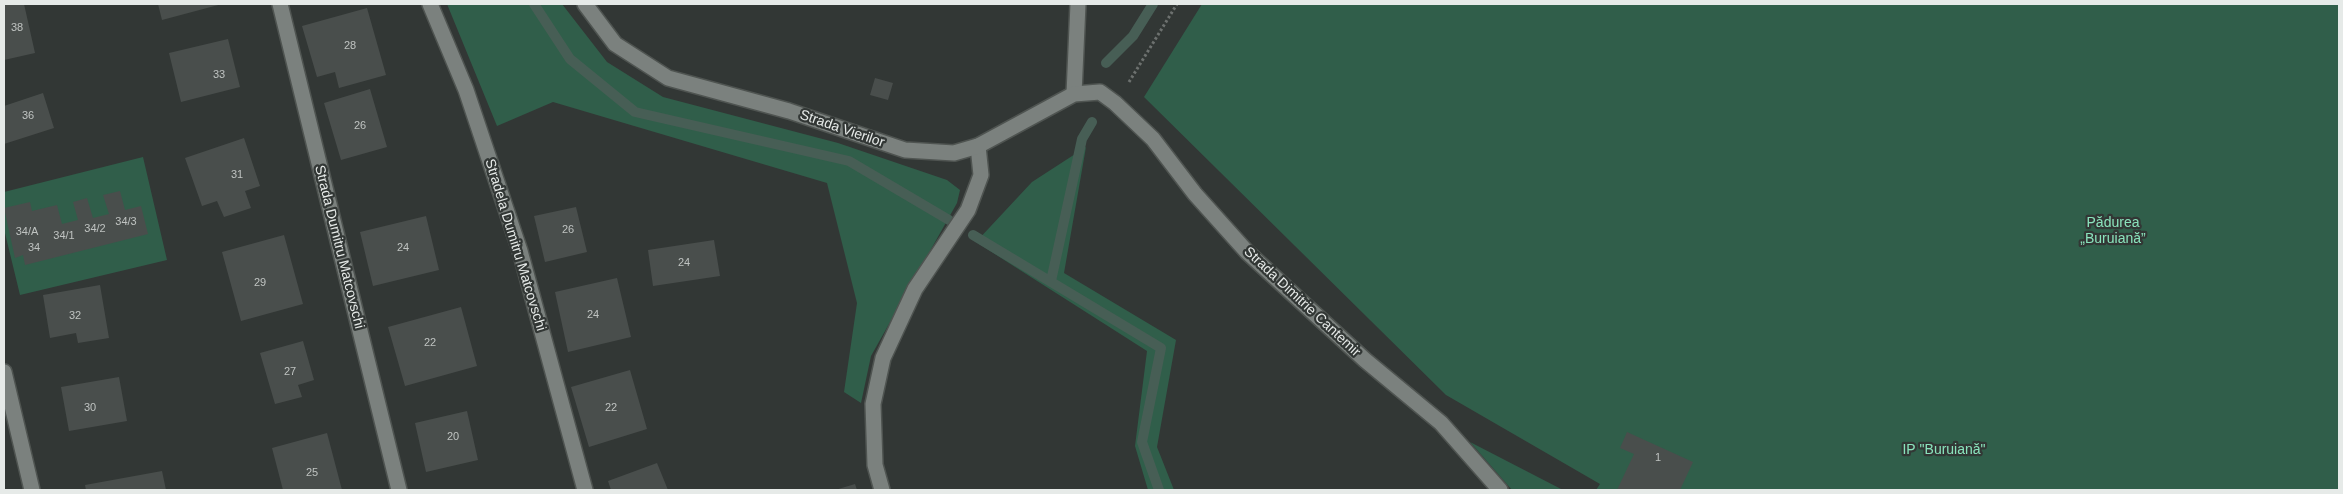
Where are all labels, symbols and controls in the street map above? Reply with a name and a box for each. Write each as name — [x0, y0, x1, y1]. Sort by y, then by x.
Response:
house number: 38 — [11, 21, 23, 35]
house number: 28 — [344, 39, 356, 53]
house number: 33 — [213, 68, 225, 82]
street label: Strada Vierilor — [797, 107, 887, 151]
house number: 36 — [22, 109, 34, 123]
house number: 26 — [354, 119, 366, 133]
street label: Stradela Dumitru Matcovschi — [481, 157, 549, 333]
street label: Strada Dumitru Matcovschi — [311, 163, 367, 331]
house number: 31 — [231, 168, 243, 182]
house number: 34/3 — [115, 215, 137, 229]
park label: Pădurea „Buruiană” — [2080, 215, 2146, 248]
house number: 34/2 — [84, 222, 106, 236]
house number: 26 — [562, 223, 574, 237]
house number: 34/A — [16, 225, 38, 239]
house number: 34/1 — [53, 229, 75, 243]
house number: 34 — [28, 241, 40, 255]
house number: 24 — [397, 241, 409, 255]
street label: Strada Dimitrie Cantemir — [1240, 244, 1364, 360]
house number: 24 — [678, 256, 690, 270]
house number: 29 — [254, 276, 266, 290]
house number: 24 — [587, 308, 599, 322]
house number: 32 — [69, 309, 81, 323]
house number: 22 — [424, 336, 436, 350]
house number: 27 — [284, 365, 296, 379]
house number: 30 — [84, 401, 96, 415]
house number: 22 — [605, 401, 617, 415]
house number: 20 — [447, 430, 459, 444]
park label: IP "Buruiană" — [1902, 442, 1986, 458]
house number: 1 — [1655, 451, 1661, 465]
house number: 25 — [306, 466, 318, 480]

